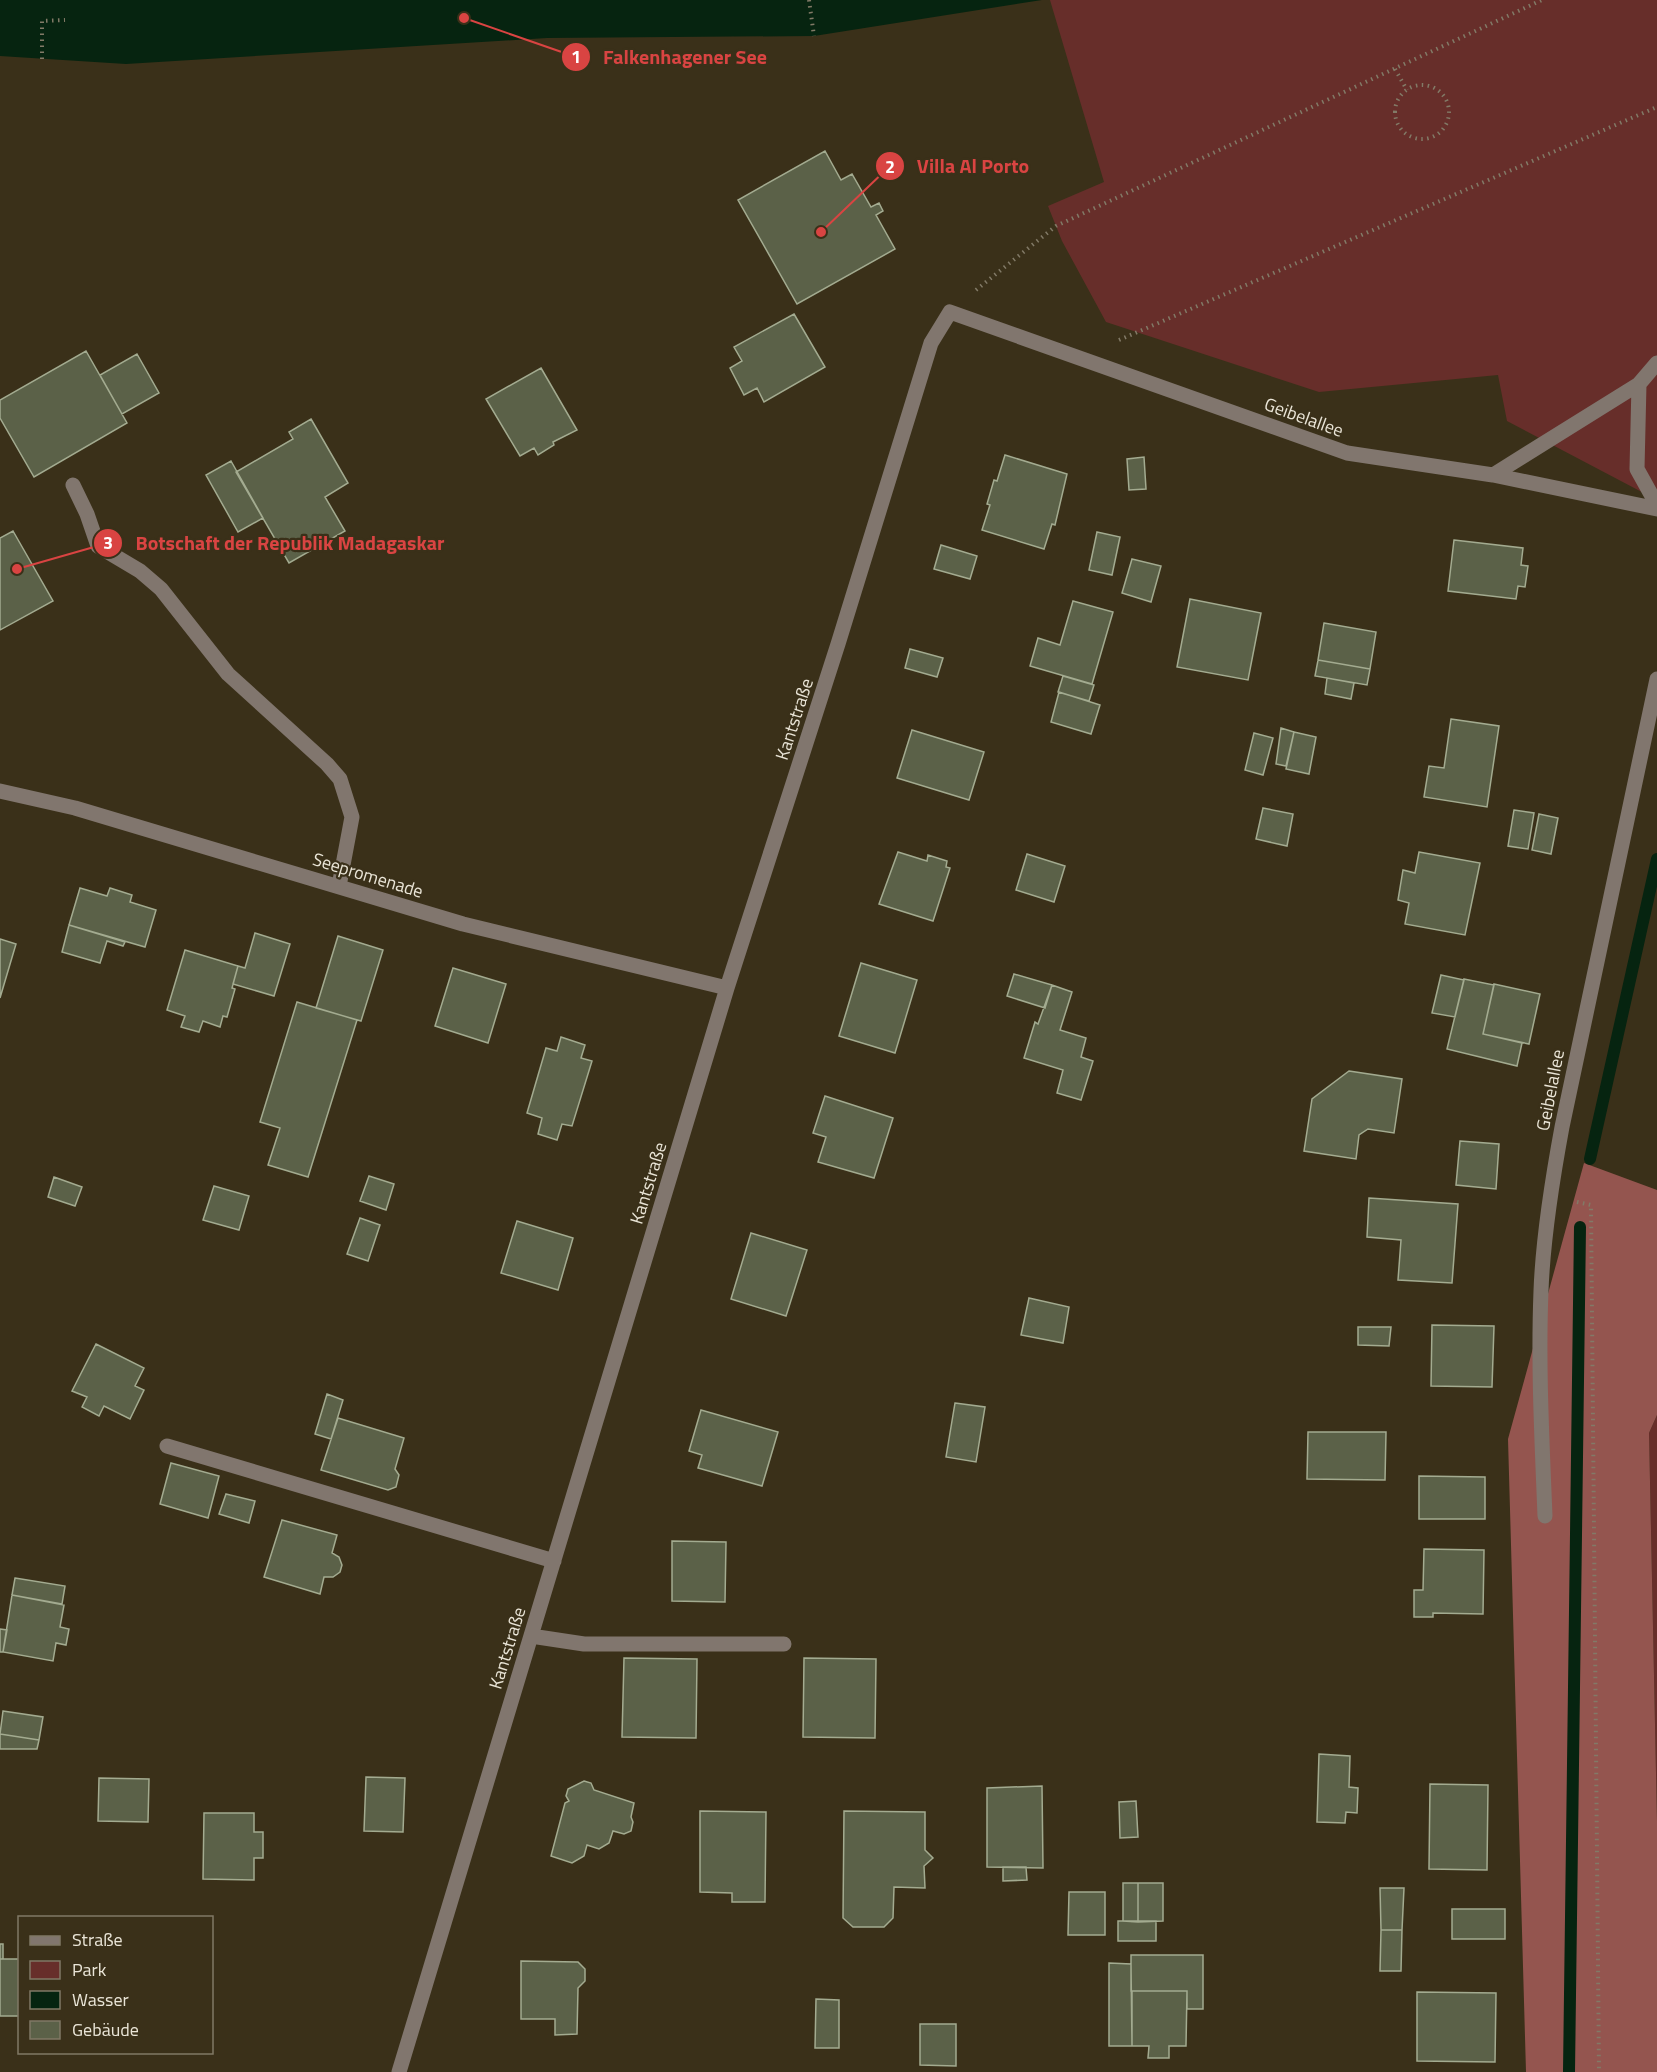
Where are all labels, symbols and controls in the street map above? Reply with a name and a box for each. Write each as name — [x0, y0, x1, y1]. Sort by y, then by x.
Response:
callout: Falkenhagener See — [561, 38, 779, 76]
text: Falkenhagener See — [603, 41, 767, 72]
text: 1 — [571, 43, 581, 70]
callout: Villa Al Porto — [875, 147, 1041, 185]
text: Villa Al Porto — [917, 150, 1029, 181]
text: 2 — [885, 153, 895, 180]
street label: Geibelallee — [1261, 390, 1347, 444]
callout: Botschaft der Republik Madagaskar — [93, 524, 456, 562]
text: Botschaft der Republik Madagaskar — [136, 527, 445, 558]
text: 3 — [103, 529, 113, 556]
street label: Kantstraße — [768, 675, 820, 763]
street label: Seepromenade — [309, 845, 427, 905]
street label: Geibelallee — [1529, 1047, 1571, 1133]
street label: Kantstraße — [623, 1139, 673, 1227]
street label: Kantstraße — [482, 1604, 532, 1692]
legend — [18, 1916, 213, 2054]
text: Straße — [72, 1926, 123, 1953]
text: Park — [72, 1956, 107, 1983]
text: Wasser — [72, 1986, 129, 2013]
text: Gebäude — [72, 2016, 139, 2043]

